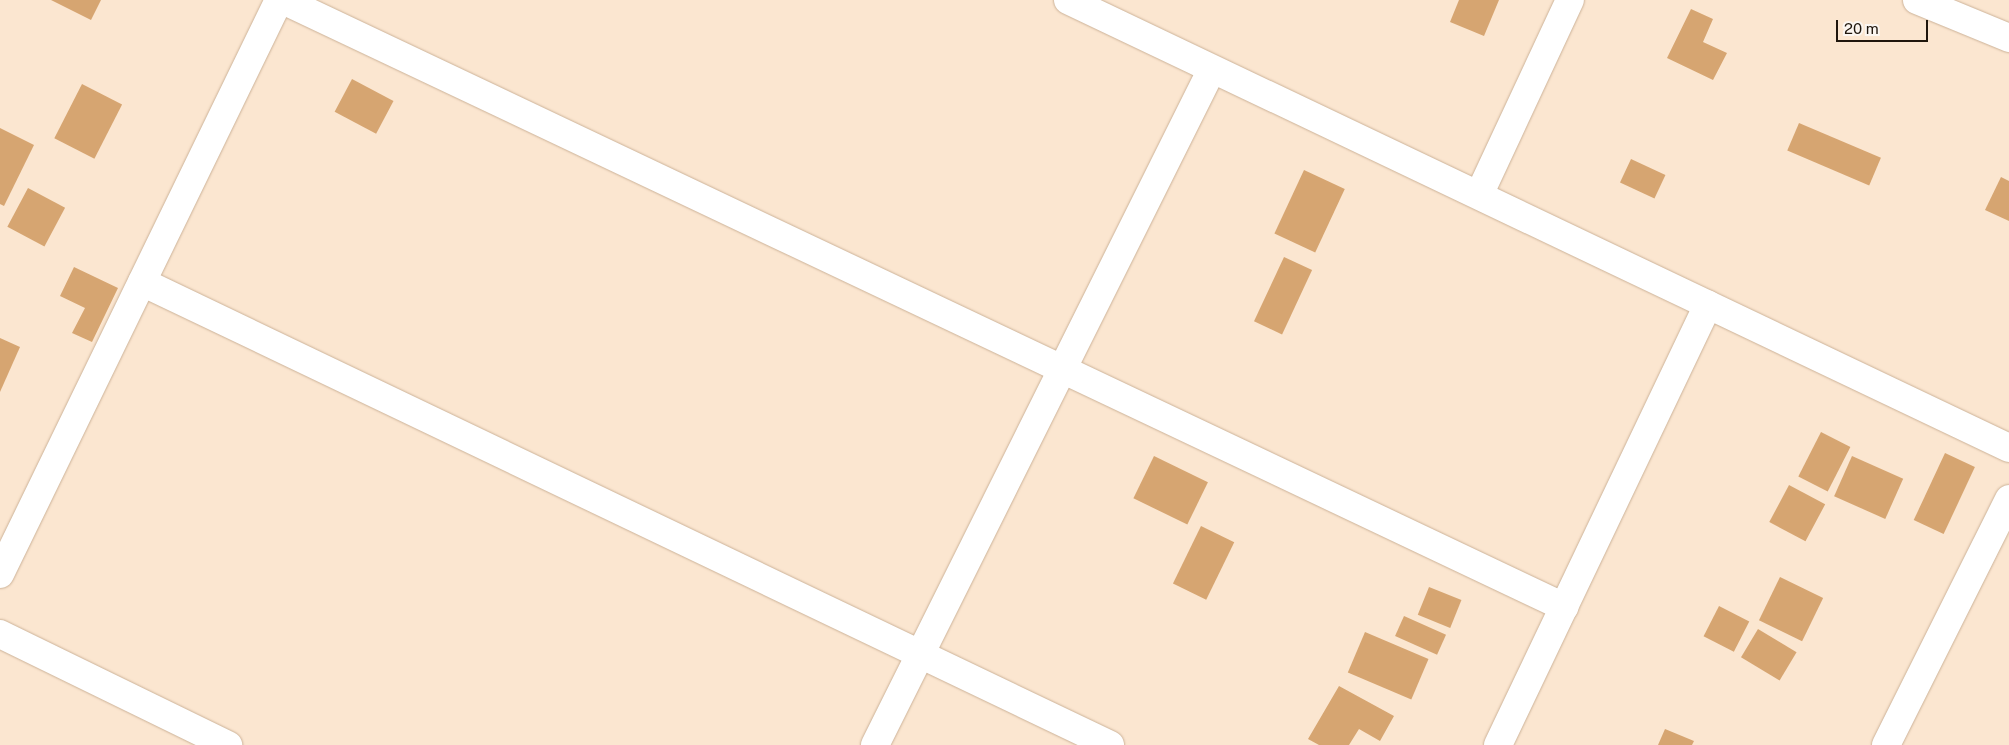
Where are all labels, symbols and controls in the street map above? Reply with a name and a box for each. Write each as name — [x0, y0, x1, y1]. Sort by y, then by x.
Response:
scale bar — [1839, 10, 1932, 42]
text: 20 m — [1844, 20, 1879, 37]

